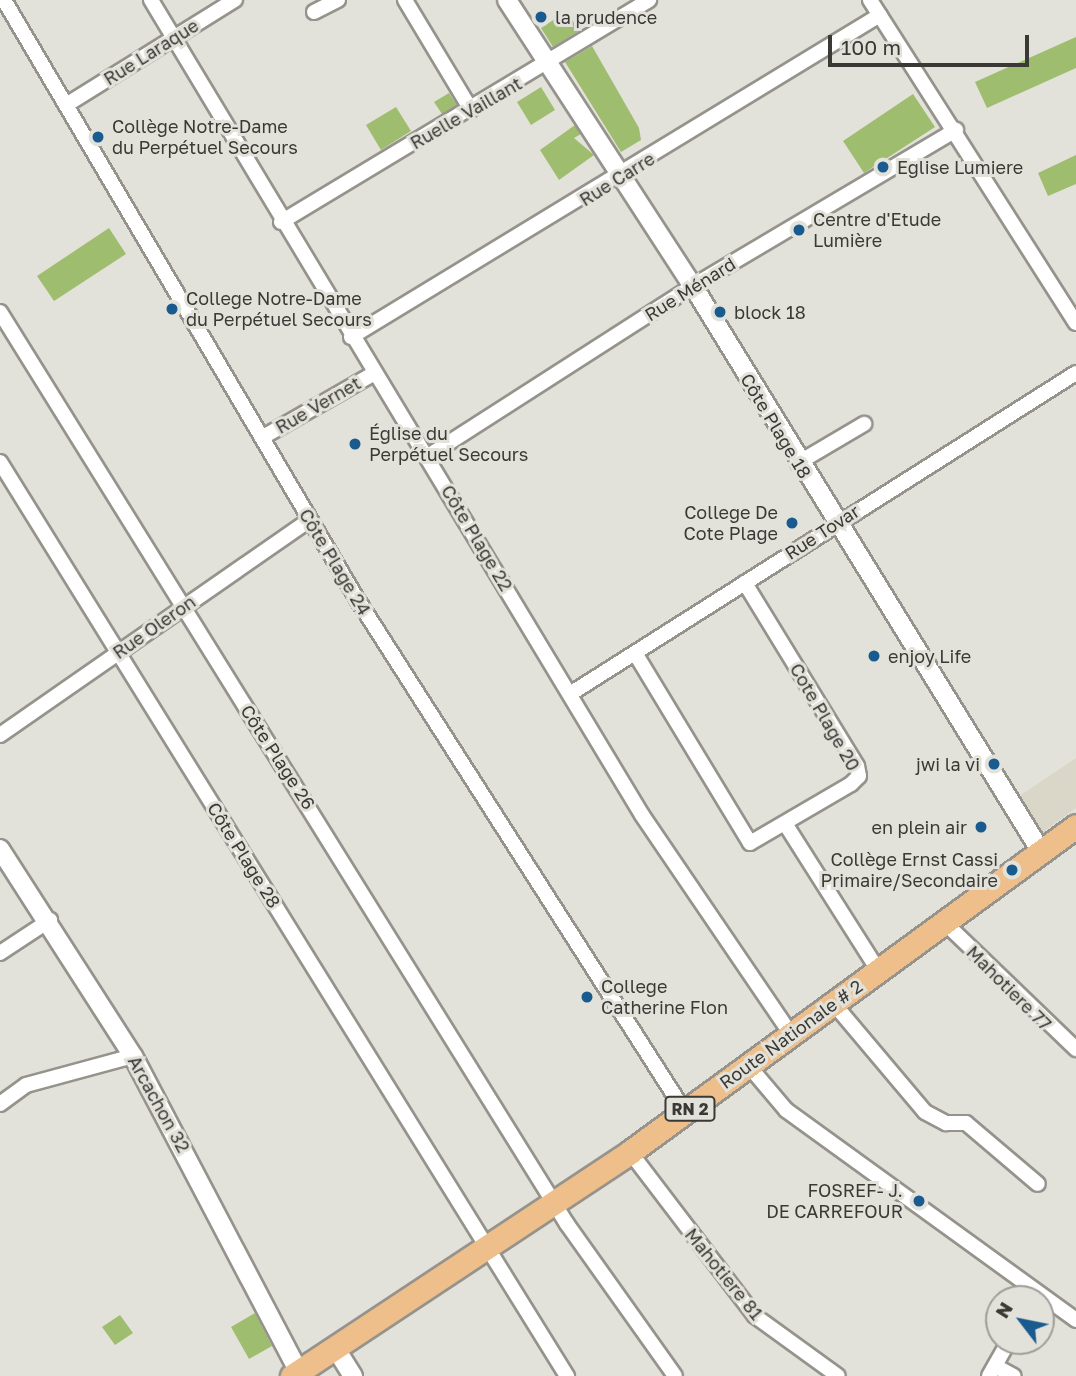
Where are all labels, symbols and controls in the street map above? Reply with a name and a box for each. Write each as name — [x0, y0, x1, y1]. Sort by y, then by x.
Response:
place label: la prudence — [555, 6, 657, 28]
marker: la prudence — [533, 9, 549, 25]
street label: Rue Laraque — [100, 14, 202, 90]
scale bar — [831, 21, 1032, 65]
text: 100 m — [841, 34, 901, 60]
street label: Ruelle Vaillant — [406, 72, 526, 154]
place label: Collège Notre-Dame du Perpétuel Secours — [112, 116, 298, 158]
marker: Collège Notre-Dame du Perpétuel Secours — [90, 129, 106, 145]
street label: Rue Carre — [575, 147, 659, 211]
place label: Eglise Lumiere — [897, 156, 1023, 178]
marker: Eglise Lumiere — [875, 159, 891, 175]
place label: Centre d'Etude Lumière — [813, 209, 941, 252]
marker: Centre d'Etude Lumière — [791, 222, 807, 238]
street label: Rue Ménard — [641, 253, 739, 325]
place label: College Notre-Dame du Perpétuel Secours — [186, 288, 372, 330]
marker: College Notre-Dame du Perpétuel Secours — [164, 301, 180, 317]
place label: block 18 — [734, 301, 806, 323]
marker: block 18 — [712, 304, 728, 320]
street label: Côte Plage 18 — [736, 370, 816, 482]
street label: Rue Vernet — [272, 372, 364, 438]
place label: Église du Perpétuel Secours — [369, 423, 528, 466]
marker: Église du Perpétuel Secours — [347, 436, 363, 452]
street label: Côte Plage 22 — [437, 481, 517, 595]
street label: Rue Tovar — [781, 500, 863, 564]
place label: College De Cote Plage — [684, 502, 778, 544]
street label: Côte Plage 24 — [295, 505, 375, 619]
marker: College De Cote Plage — [784, 515, 800, 531]
street label: Rue Oleron — [109, 591, 199, 663]
place label: enjoy Life — [888, 645, 971, 667]
marker: enjoy Life — [866, 648, 882, 664]
street label: Cote Plage 20 — [786, 659, 864, 775]
street label: Côte Plage 26 — [236, 701, 320, 813]
place label: jwi la vi — [916, 753, 980, 775]
marker: jwi la vi — [986, 756, 1002, 772]
street label: Côte Plage 28 — [203, 798, 285, 912]
place label: en plein air — [871, 816, 967, 838]
marker: en plein air — [973, 819, 989, 835]
place label: Collège Ernst Cassi Primaire/Secondaire — [821, 849, 998, 892]
marker: Collège Ernst Cassi Primaire/Secondaire — [1004, 862, 1020, 878]
street label: Mahotiere 77 — [962, 941, 1056, 1035]
street label: Route Nationale # 2 — [715, 975, 867, 1093]
place label: College Catherine Flon — [601, 976, 728, 1018]
marker: College Catherine Flon — [579, 989, 595, 1005]
street label: Arcachon 32 — [124, 1052, 194, 1156]
road number: RN 2 — [664, 1096, 716, 1121]
place label: FOSREF- J. DE CARREFOUR — [766, 1180, 903, 1222]
marker: FOSREF- J. DE CARREFOUR — [909, 1191, 929, 1211]
street label: Mahotiere 81 — [681, 1224, 767, 1324]
north arrow — [985, 1285, 1055, 1355]
text: N — [990, 1297, 1017, 1322]

